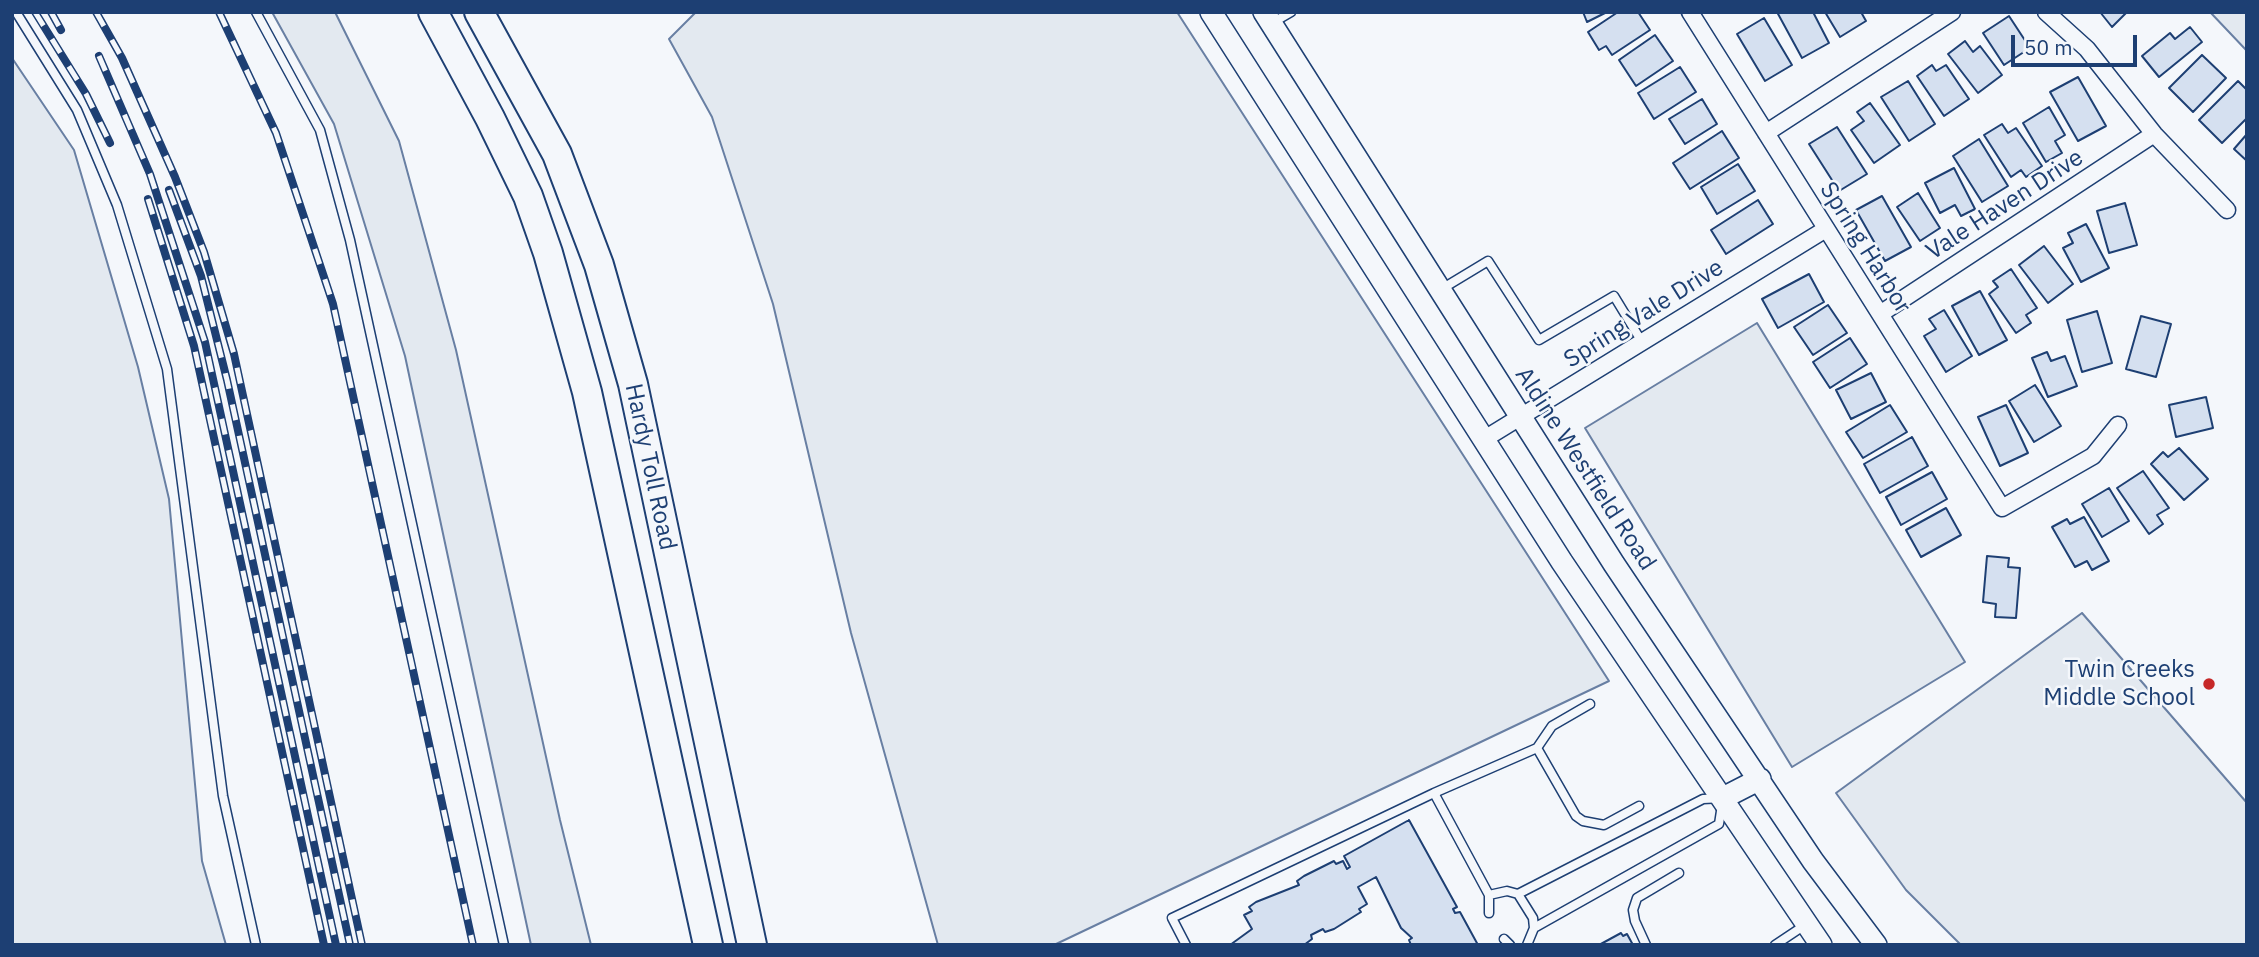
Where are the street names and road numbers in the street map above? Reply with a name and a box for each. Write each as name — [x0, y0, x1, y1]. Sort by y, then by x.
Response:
street label: Vale Haven Drive — [1921, 144, 2089, 266]
street label: Spring Harbor — [1813, 177, 1917, 319]
street label: Spring Vale Drive — [1559, 253, 1729, 375]
street label: Aldine Westfield Road — [1509, 362, 1661, 576]
street label: Hardy Toll Road — [618, 381, 682, 553]

